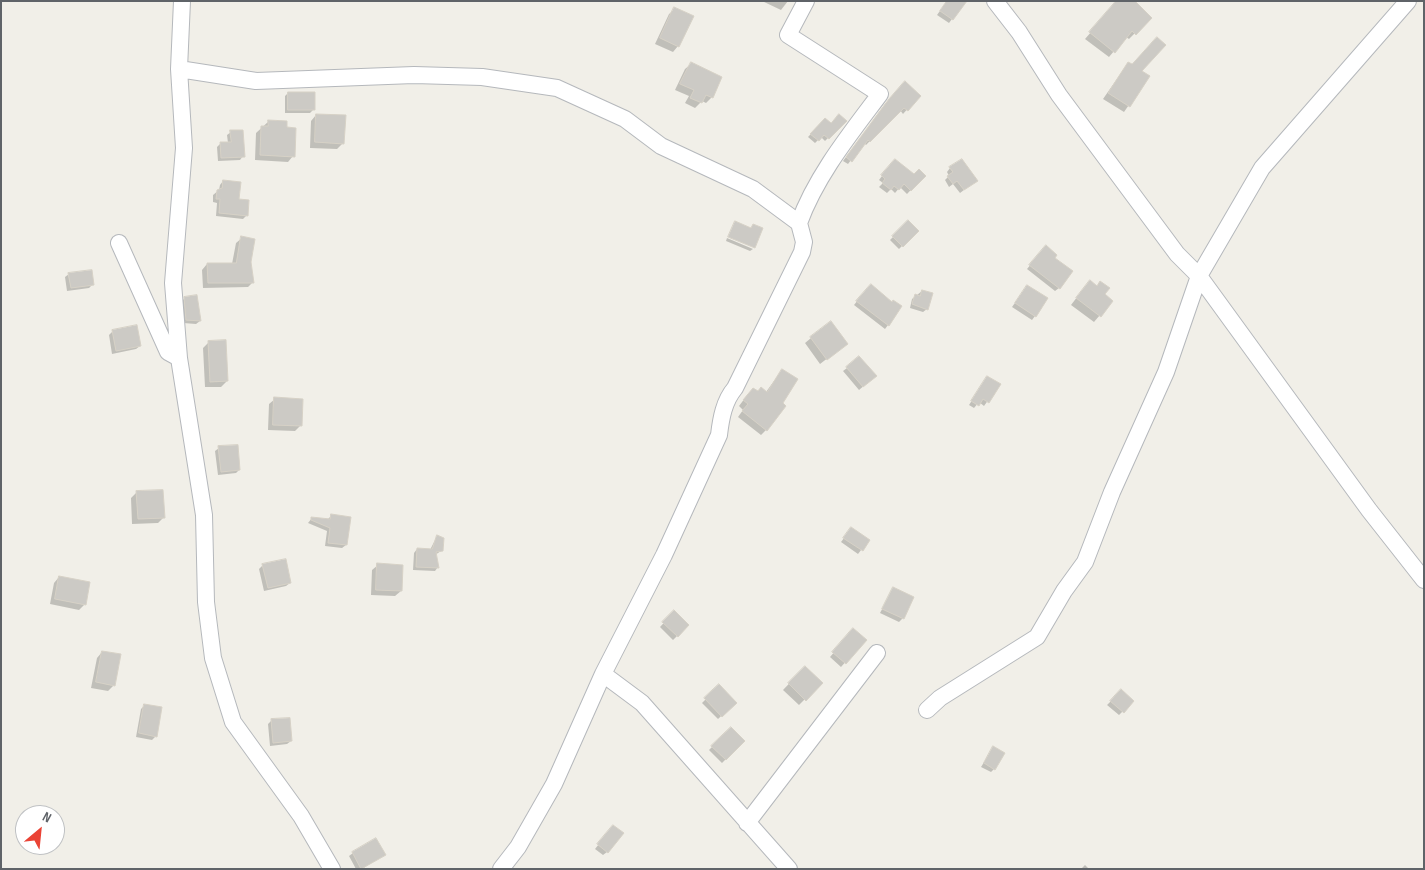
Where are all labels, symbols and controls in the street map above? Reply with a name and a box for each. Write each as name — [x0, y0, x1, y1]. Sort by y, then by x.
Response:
north arrow — [15, 805, 65, 855]
text: N — [40, 808, 54, 826]

